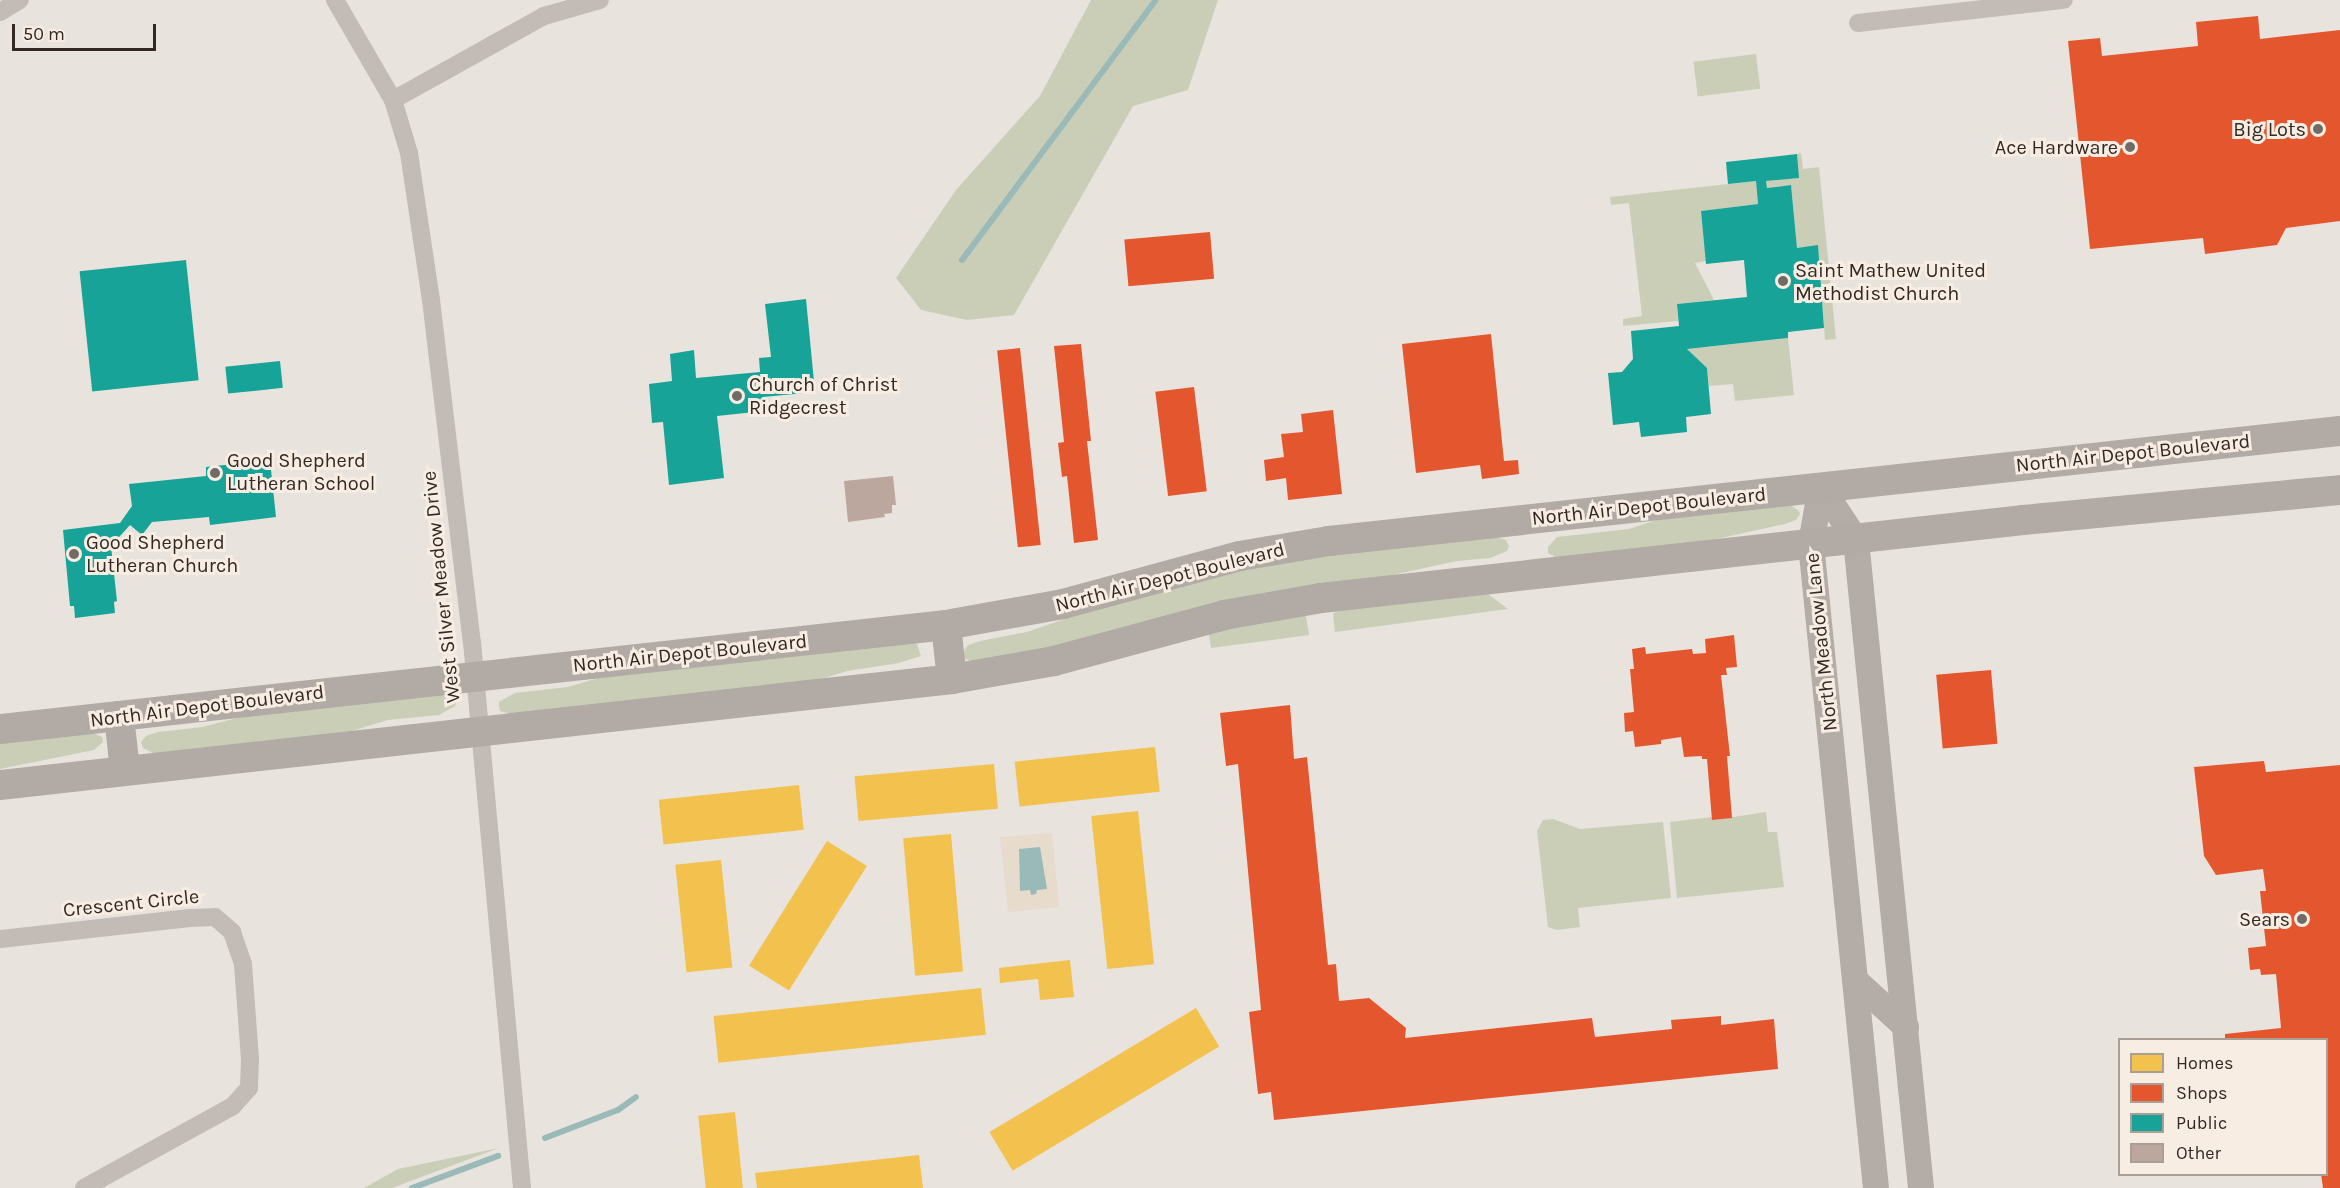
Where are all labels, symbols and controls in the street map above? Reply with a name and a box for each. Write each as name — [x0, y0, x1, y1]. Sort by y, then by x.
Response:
scale bar — [15, 12, 159, 50]
text: 50 m — [23, 23, 65, 45]
place label: Big Lots — [2233, 117, 2306, 141]
marker: Big Lots — [2311, 122, 2325, 136]
place label: Ace Hardware — [1995, 135, 2118, 159]
marker: Ace Hardware — [2123, 140, 2137, 154]
place label: Saint Mathew United Methodist Church — [1795, 258, 1986, 305]
marker: Saint Mathew United Methodist Church — [1776, 274, 1790, 288]
place label: Church of Christ Ridgecrest — [749, 372, 898, 419]
marker: Church of Christ Ridgecrest — [730, 389, 744, 403]
street label: North Air Depot Boulevard — [2015, 429, 2251, 477]
place label: Good Shepherd Lutheran School — [227, 449, 375, 496]
marker: Good Shepherd Lutheran School — [208, 466, 222, 480]
street label: West Silver Meadow Drive — [417, 470, 465, 704]
street label: North Air Depot Boulevard — [1531, 482, 1767, 530]
place label: Good Shepherd Lutheran Church — [86, 530, 238, 577]
street label: North Air Depot Boulevard — [1053, 537, 1287, 617]
marker: Good Shepherd Lutheran Church — [67, 547, 81, 561]
street label: North Meadow Lane — [1800, 552, 1842, 732]
street label: North Air Depot Boulevard — [572, 629, 808, 677]
street label: North Air Depot Boulevard — [89, 680, 325, 732]
street label: Crescent Circle — [62, 884, 200, 922]
place label: Sears — [2239, 907, 2290, 931]
marker: Sears — [2295, 912, 2309, 926]
legend — [2118, 1038, 2328, 1176]
text: Homes — [2176, 1052, 2233, 1074]
text: Shops — [2176, 1082, 2228, 1104]
text: Public — [2176, 1112, 2227, 1134]
text: Other — [2176, 1142, 2221, 1164]

